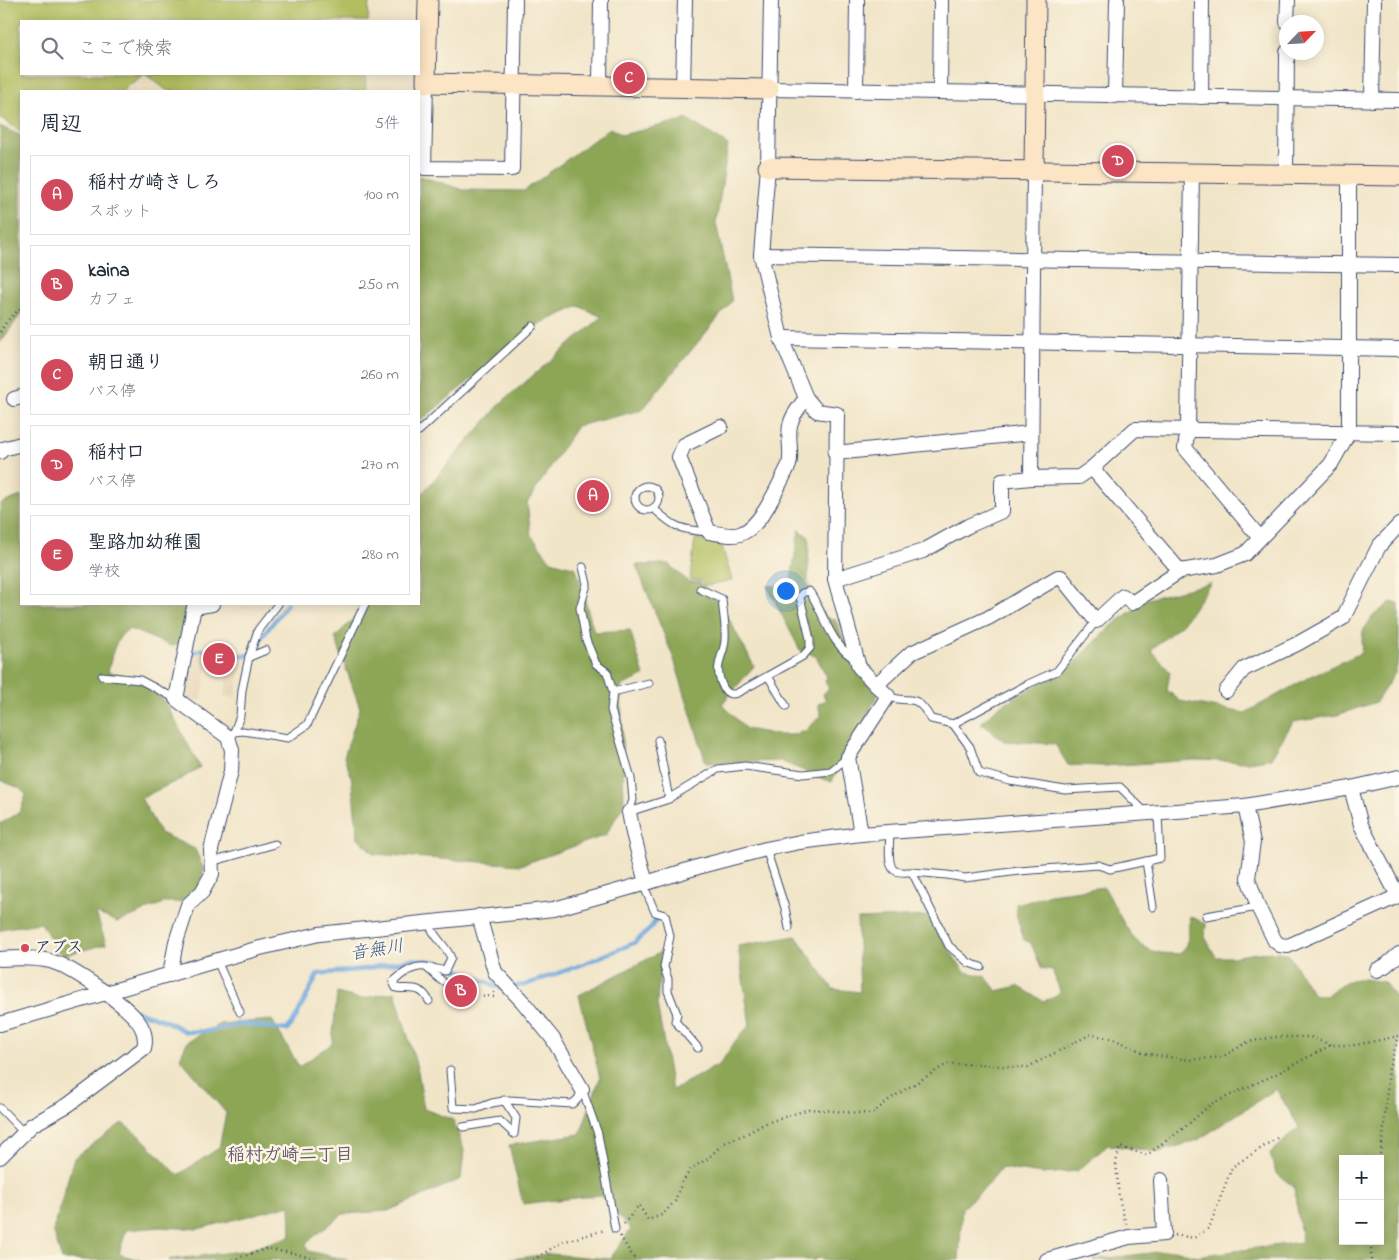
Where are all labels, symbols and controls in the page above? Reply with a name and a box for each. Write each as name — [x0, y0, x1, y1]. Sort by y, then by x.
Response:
north arrow — [1279, 15, 1324, 60]
search box — [20, 20, 420, 75]
icon: search — [38, 34, 66, 62]
text: ここで検索 — [78, 36, 173, 63]
pin: C — [613, 59, 645, 97]
text: 周辺 — [40, 110, 82, 140]
text: 5件 — [375, 112, 400, 136]
pin: D — [1102, 142, 1134, 180]
text: 稲村ガ崎きしろ — [88, 170, 221, 197]
text: A — [52, 183, 62, 207]
text: 100 m — [364, 183, 399, 207]
text: スポット — [88, 200, 152, 224]
text: kaina — [88, 258, 130, 285]
text: B — [52, 273, 62, 297]
text: 250 m — [359, 273, 399, 297]
text: カフェ — [88, 288, 136, 312]
text: 朝日通り — [88, 350, 164, 377]
text: C — [53, 363, 61, 387]
text: 260 m — [361, 363, 399, 387]
text: バス停 — [88, 380, 136, 404]
text: 稲村口 — [88, 440, 145, 467]
text: D — [51, 453, 63, 477]
text: 270 m — [361, 453, 399, 477]
text: バス停 — [88, 470, 136, 494]
pin: A — [577, 477, 609, 515]
text: 聖路加幼稚園 — [88, 530, 202, 557]
text: E — [52, 543, 62, 567]
text: 280 m — [362, 543, 399, 567]
text: 学校 — [88, 560, 120, 584]
your location — [773, 578, 799, 604]
pin: E — [203, 640, 235, 678]
water label: 音無川 — [348, 934, 406, 968]
place label: アブス — [35, 936, 83, 960]
marker: アブス — [19, 942, 31, 954]
pin: B — [445, 972, 477, 1010]
district label: 稲村ガ崎二丁目 — [227, 1143, 353, 1169]
map controls — [1339, 1155, 1384, 1245]
button: + — [1339, 1155, 1384, 1200]
button: − — [1339, 1200, 1384, 1245]

